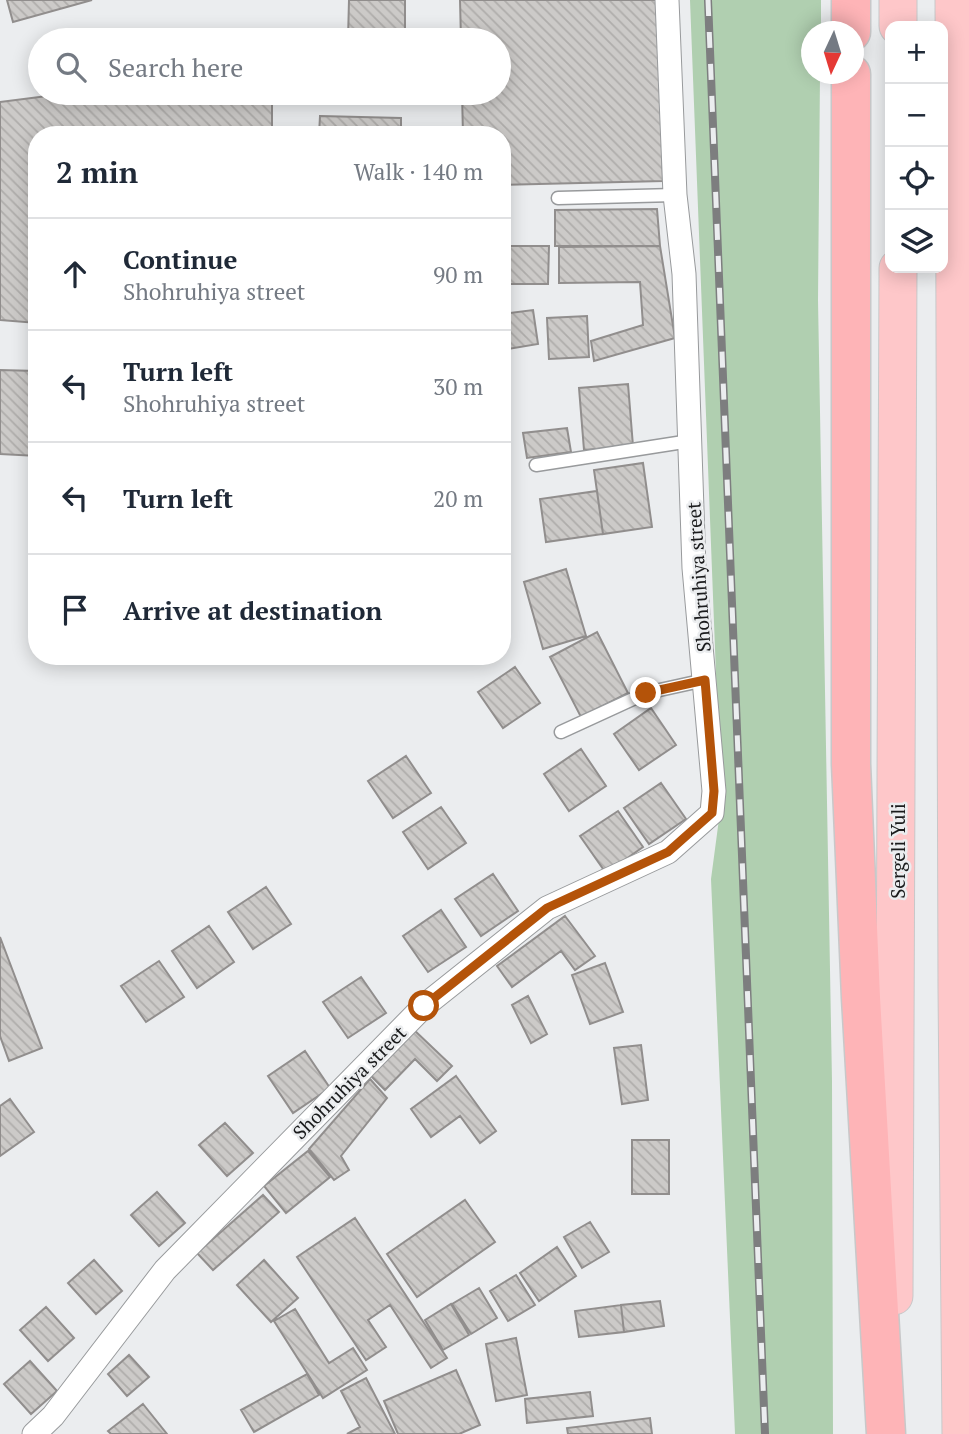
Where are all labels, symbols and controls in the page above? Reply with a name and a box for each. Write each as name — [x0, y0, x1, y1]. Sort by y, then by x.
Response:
north arrow — [801, 21, 864, 84]
map controls — [885, 21, 948, 273]
button: + — [885, 21, 948, 84]
search box — [28, 28, 511, 105]
icon: search — [52, 48, 90, 86]
text: Search here — [108, 50, 243, 84]
button: − — [885, 84, 948, 147]
button: locate — [885, 147, 948, 210]
text: 2 min — [56, 152, 138, 192]
text: Walk · 140 m — [354, 156, 483, 187]
button: layers — [885, 210, 948, 273]
text: Continue — [123, 242, 237, 276]
icon: ahead — [56, 255, 94, 293]
text: 90 m — [433, 259, 483, 290]
text: Shohruhiya street — [123, 276, 305, 307]
text: Turn left — [123, 354, 233, 388]
icon: left — [56, 367, 94, 405]
text: 30 m — [433, 371, 483, 402]
text: Shohruhiya street — [123, 388, 305, 419]
icon: left — [56, 479, 94, 517]
text: Turn left — [123, 481, 233, 515]
text: 20 m — [433, 483, 483, 514]
street label: Shohruhiya street — [680, 501, 716, 653]
icon: arrive — [56, 591, 94, 629]
text: Arrive at destination — [123, 593, 382, 627]
route end — [630, 677, 661, 708]
street label: Sergeli Yuli — [885, 803, 910, 899]
route start — [408, 990, 439, 1021]
street label: Shohruhiya street — [287, 1020, 411, 1144]

